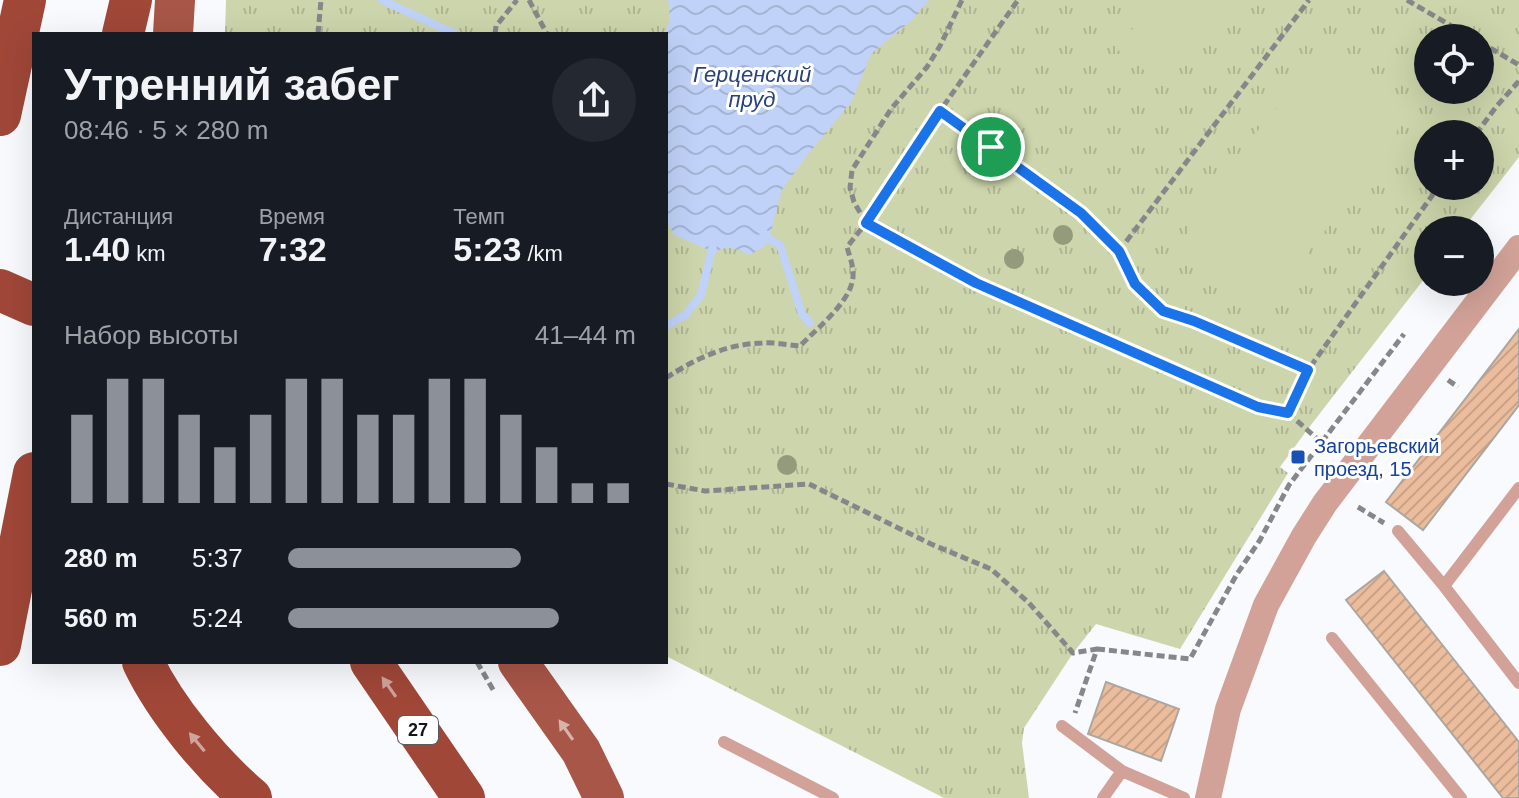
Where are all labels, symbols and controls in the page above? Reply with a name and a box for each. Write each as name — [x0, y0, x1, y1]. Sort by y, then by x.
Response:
map controls — [1414, 24, 1494, 296]
button: locate — [1414, 24, 1494, 104]
button: share — [552, 58, 636, 142]
text: Утренний забег — [64, 60, 399, 109]
water label: Герценский пруд — [693, 62, 811, 112]
pin — [957, 113, 1025, 181]
text: 08:46 · 5 × 280 m — [64, 115, 269, 145]
button: + — [1414, 120, 1494, 200]
icon: arrive — [969, 125, 1013, 169]
text: Дистанция — [64, 204, 173, 229]
text: Время — [259, 204, 325, 229]
text: Темп — [453, 204, 505, 229]
button: − — [1414, 216, 1494, 296]
text: 1.40 — [64, 230, 130, 268]
text: 7:32 — [259, 230, 327, 268]
text: 5:23 — [453, 230, 521, 268]
text: km — [130, 241, 166, 266]
text: /km — [521, 241, 563, 266]
text: Набор высоты — [64, 320, 239, 350]
text: 41–44 m — [535, 320, 636, 350]
place label: Загорьевский проезд, 15 — [1314, 435, 1439, 480]
marker: Загорьевский проезд, 15 — [1289, 448, 1307, 466]
text: 280 m — [64, 543, 138, 573]
text: 5:37 — [192, 543, 243, 573]
text: 560 m — [64, 603, 138, 633]
text: 5:24 — [192, 603, 243, 633]
one-way arrow — [382, 677, 397, 698]
road number: 27 — [398, 716, 438, 744]
one-way arrow — [559, 720, 575, 740]
one-way arrow — [189, 733, 206, 753]

